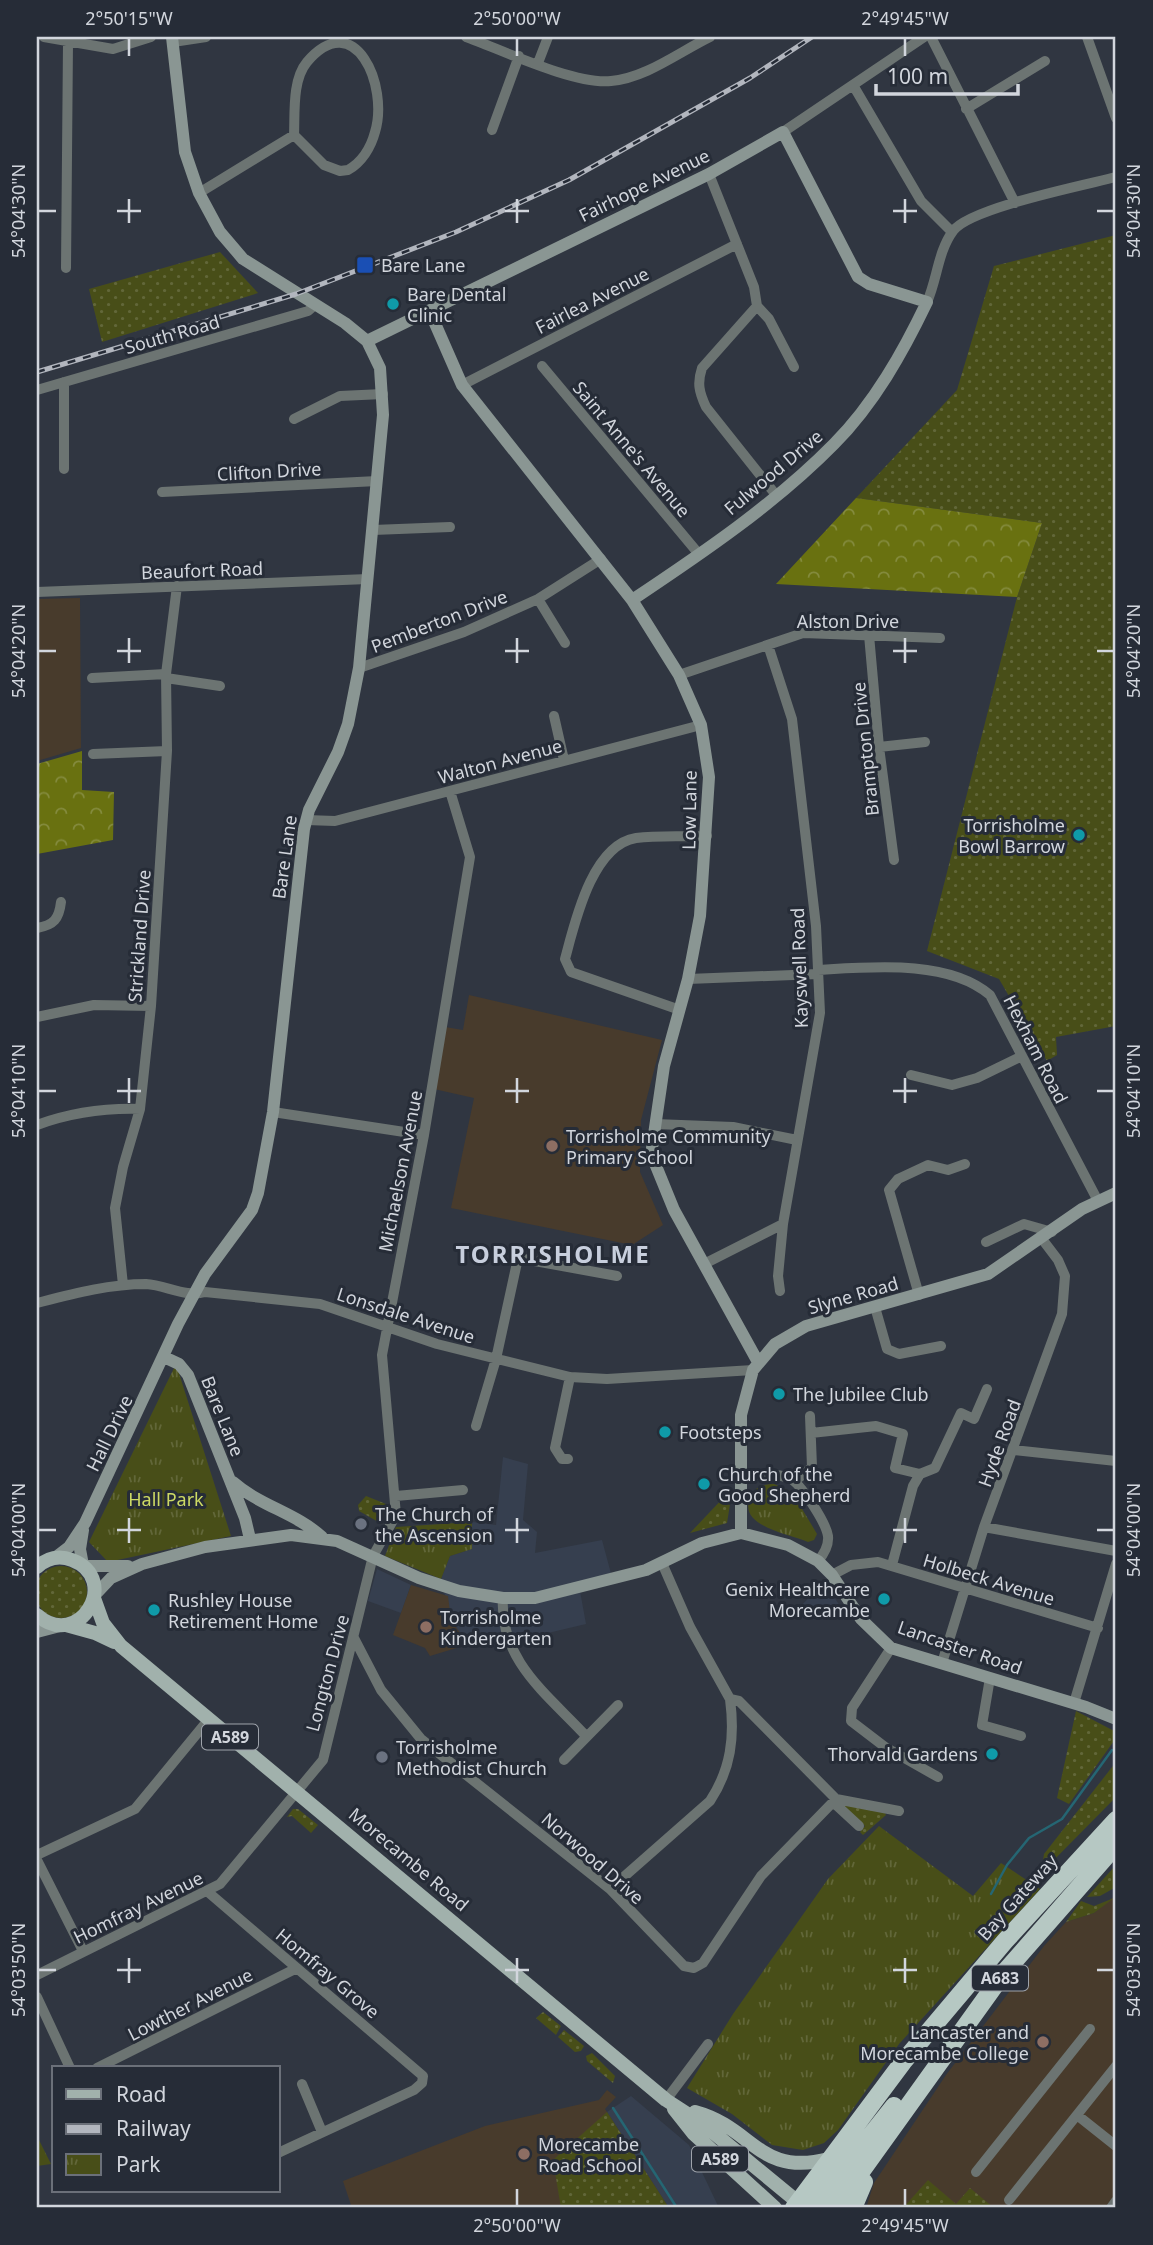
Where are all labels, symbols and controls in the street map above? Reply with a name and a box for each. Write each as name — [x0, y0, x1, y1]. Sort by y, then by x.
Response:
text: 2°50'15"W — [85, 6, 173, 30]
text: 2°50'00"W — [473, 6, 561, 30]
text: 2°49'45"W — [861, 6, 949, 30]
scale bar — [876, 52, 1018, 96]
text: 100 m — [887, 62, 948, 90]
street label: Fairhope Avenue — [575, 143, 713, 227]
text: 54°04'30"N — [6, 164, 30, 258]
text: 54°04'30"N — [1121, 164, 1145, 258]
place label: Bare Lane — [381, 253, 466, 277]
marker: Bare Lane — [355, 255, 375, 275]
street label: Fairlea Avenue — [531, 261, 653, 339]
place label: Bare Dental Clinic — [407, 282, 506, 327]
marker: Bare Dental Clinic — [385, 296, 401, 312]
street label: South Road — [122, 309, 222, 359]
street label: Saint Anne's Avenue — [568, 376, 696, 522]
street label: Fulwood Drive — [719, 424, 827, 520]
street label: Clifton Drive — [216, 456, 322, 486]
street label: Beaufort Road — [141, 556, 263, 584]
street label: Pemberton Drive — [367, 584, 511, 658]
text: 54°04'20"N — [6, 604, 30, 698]
text: 54°04'20"N — [1121, 604, 1145, 698]
street label: Alston Drive — [797, 609, 899, 633]
street label: Brampton Drive — [846, 681, 884, 817]
street label: Walton Avenue — [435, 733, 565, 789]
street label: Low Lane — [676, 770, 702, 850]
street label: Bare Lane — [266, 813, 302, 901]
place label: Torrisholme Bowl Barrow — [958, 813, 1065, 858]
marker: Torrisholme Bowl Barrow — [1071, 827, 1087, 843]
street label: Strickland Drive — [122, 869, 156, 1003]
street label: Kayswell Road — [785, 907, 813, 1029]
street label: Hexham Road — [998, 991, 1074, 1107]
text: 54°04'10"N — [6, 1044, 30, 1138]
text: 54°04'10"N — [1121, 1044, 1145, 1138]
street label: Michaelson Avenue — [373, 1088, 427, 1254]
place label: Torrisholme Community Primary School — [566, 1124, 771, 1169]
marker: Torrisholme Community Primary School — [544, 1138, 560, 1154]
district label: TORRISHOLME — [455, 1237, 651, 1270]
street label: Slyne Road — [805, 1271, 901, 1319]
street label: Lonsdale Avenue — [334, 1281, 478, 1349]
street label: Bare Lane — [196, 1372, 250, 1460]
place label: The Jubilee Club — [793, 1382, 929, 1406]
marker: The Jubilee Club — [771, 1386, 787, 1402]
street label: Hall Drive — [80, 1391, 138, 1475]
street label: Hyde Road — [972, 1396, 1026, 1490]
place label: Footsteps — [679, 1420, 762, 1444]
marker: Footsteps — [657, 1424, 673, 1440]
place label: Church of the Good Shepherd — [718, 1462, 850, 1507]
marker: Church of the Good Shepherd — [696, 1476, 712, 1492]
text: 54°04'00"N — [6, 1483, 30, 1577]
text: 54°04'00"N — [1121, 1483, 1145, 1577]
park label: Hall Park — [128, 1487, 204, 1511]
place label: The Church of the Ascension — [375, 1502, 494, 1547]
marker: The Church of the Ascension — [353, 1516, 369, 1532]
street label: Holbeck Avenue — [920, 1548, 1058, 1610]
place label: Genix Healthcare Morecambe — [725, 1577, 870, 1622]
place label: Rushley House Retirement Home — [168, 1588, 318, 1633]
marker: Genix Healthcare Morecambe — [876, 1591, 892, 1607]
marker: Rushley House Retirement Home — [146, 1602, 162, 1618]
place label: Torrisholme Kindergarten — [440, 1605, 552, 1650]
street label: Longton Drive — [300, 1612, 354, 1734]
street label: Lancaster Road — [895, 1614, 1025, 1680]
marker: Torrisholme Kindergarten — [418, 1619, 434, 1635]
road number: A589 — [202, 1724, 258, 1750]
place label: Torrisholme Methodist Church — [396, 1735, 547, 1780]
place label: Thorvald Gardens — [828, 1742, 978, 1766]
marker: Thorvald Gardens — [984, 1746, 1000, 1762]
marker: Torrisholme Methodist Church — [374, 1749, 390, 1765]
street label: Morecambe Road — [344, 1802, 474, 1916]
street label: Norwood Drive — [537, 1807, 649, 1909]
street label: Bay Gateway — [972, 1848, 1063, 1945]
street label: Homfray Avenue — [69, 1865, 207, 1949]
text: 54°03'50"N — [6, 1923, 30, 2017]
street label: Homfray Grove — [271, 1923, 385, 2023]
text: 54°03'50"N — [1121, 1923, 1145, 2017]
street label: Lowther Avenue — [123, 1962, 257, 2046]
road number: A683 — [972, 1966, 1028, 1990]
place label: Lancaster and Morecambe College — [860, 2020, 1029, 2065]
marker: Lancaster and Morecambe College — [1035, 2034, 1051, 2050]
legend — [52, 2066, 280, 2192]
text: Road — [116, 2080, 166, 2108]
text: Railway — [116, 2114, 191, 2142]
place label: Morecambe Road School — [538, 2132, 642, 2177]
marker: Morecambe Road School — [516, 2146, 532, 2162]
road number: A589 — [692, 2146, 748, 2172]
text: Park — [116, 2150, 161, 2178]
text: 2°50'00"W — [473, 2213, 561, 2237]
text: 2°49'45"W — [861, 2213, 949, 2237]

